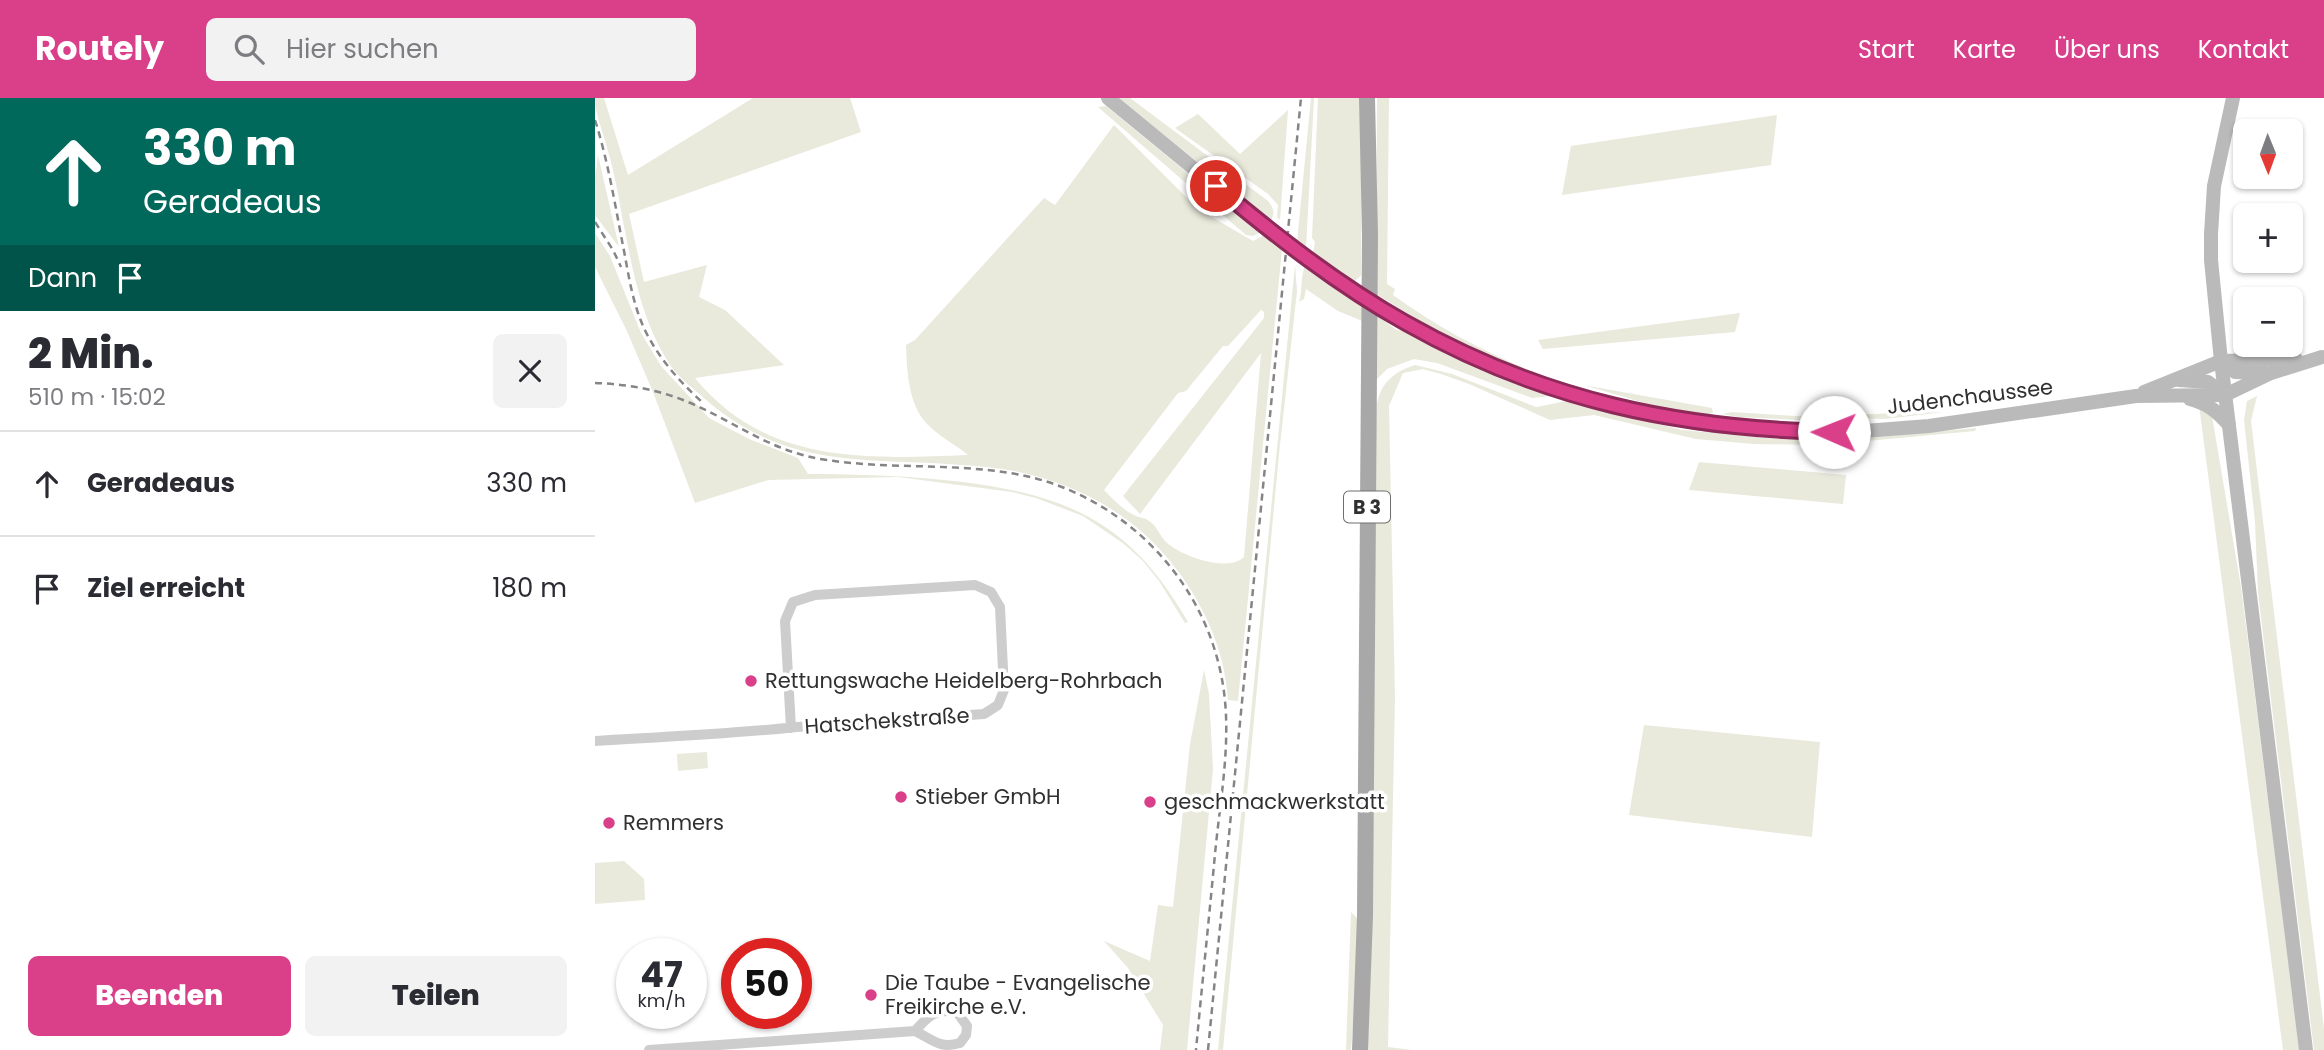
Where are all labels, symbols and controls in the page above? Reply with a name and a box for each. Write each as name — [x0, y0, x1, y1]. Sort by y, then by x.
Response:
search box — [206, 18, 696, 81]
text: Routely — [35, 25, 164, 72]
icon: search — [230, 30, 268, 68]
text: Hier suchen — [286, 31, 439, 67]
text: Start — [1858, 33, 1915, 66]
text: Karte — [1953, 33, 2016, 66]
text: Über uns — [2054, 33, 2160, 66]
text: Kontakt — [2198, 33, 2289, 66]
text: 330 m — [143, 114, 297, 182]
north arrow — [2233, 119, 2303, 189]
map controls — [2233, 119, 2303, 357]
icon: ahead — [28, 126, 119, 217]
pin — [1186, 156, 1246, 216]
icon: arrive — [1197, 167, 1235, 205]
text: Geradeaus — [143, 179, 322, 224]
button: + — [2233, 203, 2303, 273]
icon: arrive — [111, 259, 149, 297]
text: Dann — [28, 260, 97, 296]
button: − — [2233, 287, 2303, 357]
text: 2 Min. — [28, 324, 154, 383]
button: close — [493, 334, 567, 408]
street label: Judenchaussee — [1885, 372, 2055, 421]
text: 510 m · 15:02 — [28, 381, 166, 413]
position arrow — [1797, 395, 1871, 469]
icon: ahead — [28, 465, 66, 503]
text: Geradeaus — [87, 465, 235, 501]
text: 330 m — [486, 465, 567, 501]
road number: B 3 — [1344, 492, 1390, 522]
icon: arrive — [28, 570, 66, 608]
text: Ziel erreicht — [87, 570, 245, 606]
text: 180 m — [492, 570, 567, 606]
place label: Rettungswache Heidelberg-Rohrbach — [765, 666, 1162, 695]
marker: Rettungswache Heidelberg-Rohrbach — [743, 673, 759, 689]
street label: Hatschekstraße — [803, 700, 970, 741]
place label: Stieber GmbH — [915, 782, 1061, 811]
place label: geschmackwerkstatt — [1164, 787, 1385, 816]
marker: Stieber GmbH — [893, 789, 909, 805]
marker: geschmackwerkstatt — [1142, 794, 1158, 810]
place label: Remmers — [623, 808, 724, 837]
marker: Remmers — [601, 815, 617, 831]
speed limit sign: 50 — [721, 938, 812, 1029]
text: 47 — [640, 950, 683, 999]
button: Beenden — [28, 956, 291, 1036]
button: Teilen — [305, 956, 567, 1036]
place label: Die Taube - Evangelische Freikirche e.V. — [885, 968, 1151, 1021]
marker: Die Taube - Evangelische Freikirche e.V. — [863, 987, 879, 1003]
text: km/h — [638, 988, 685, 1013]

